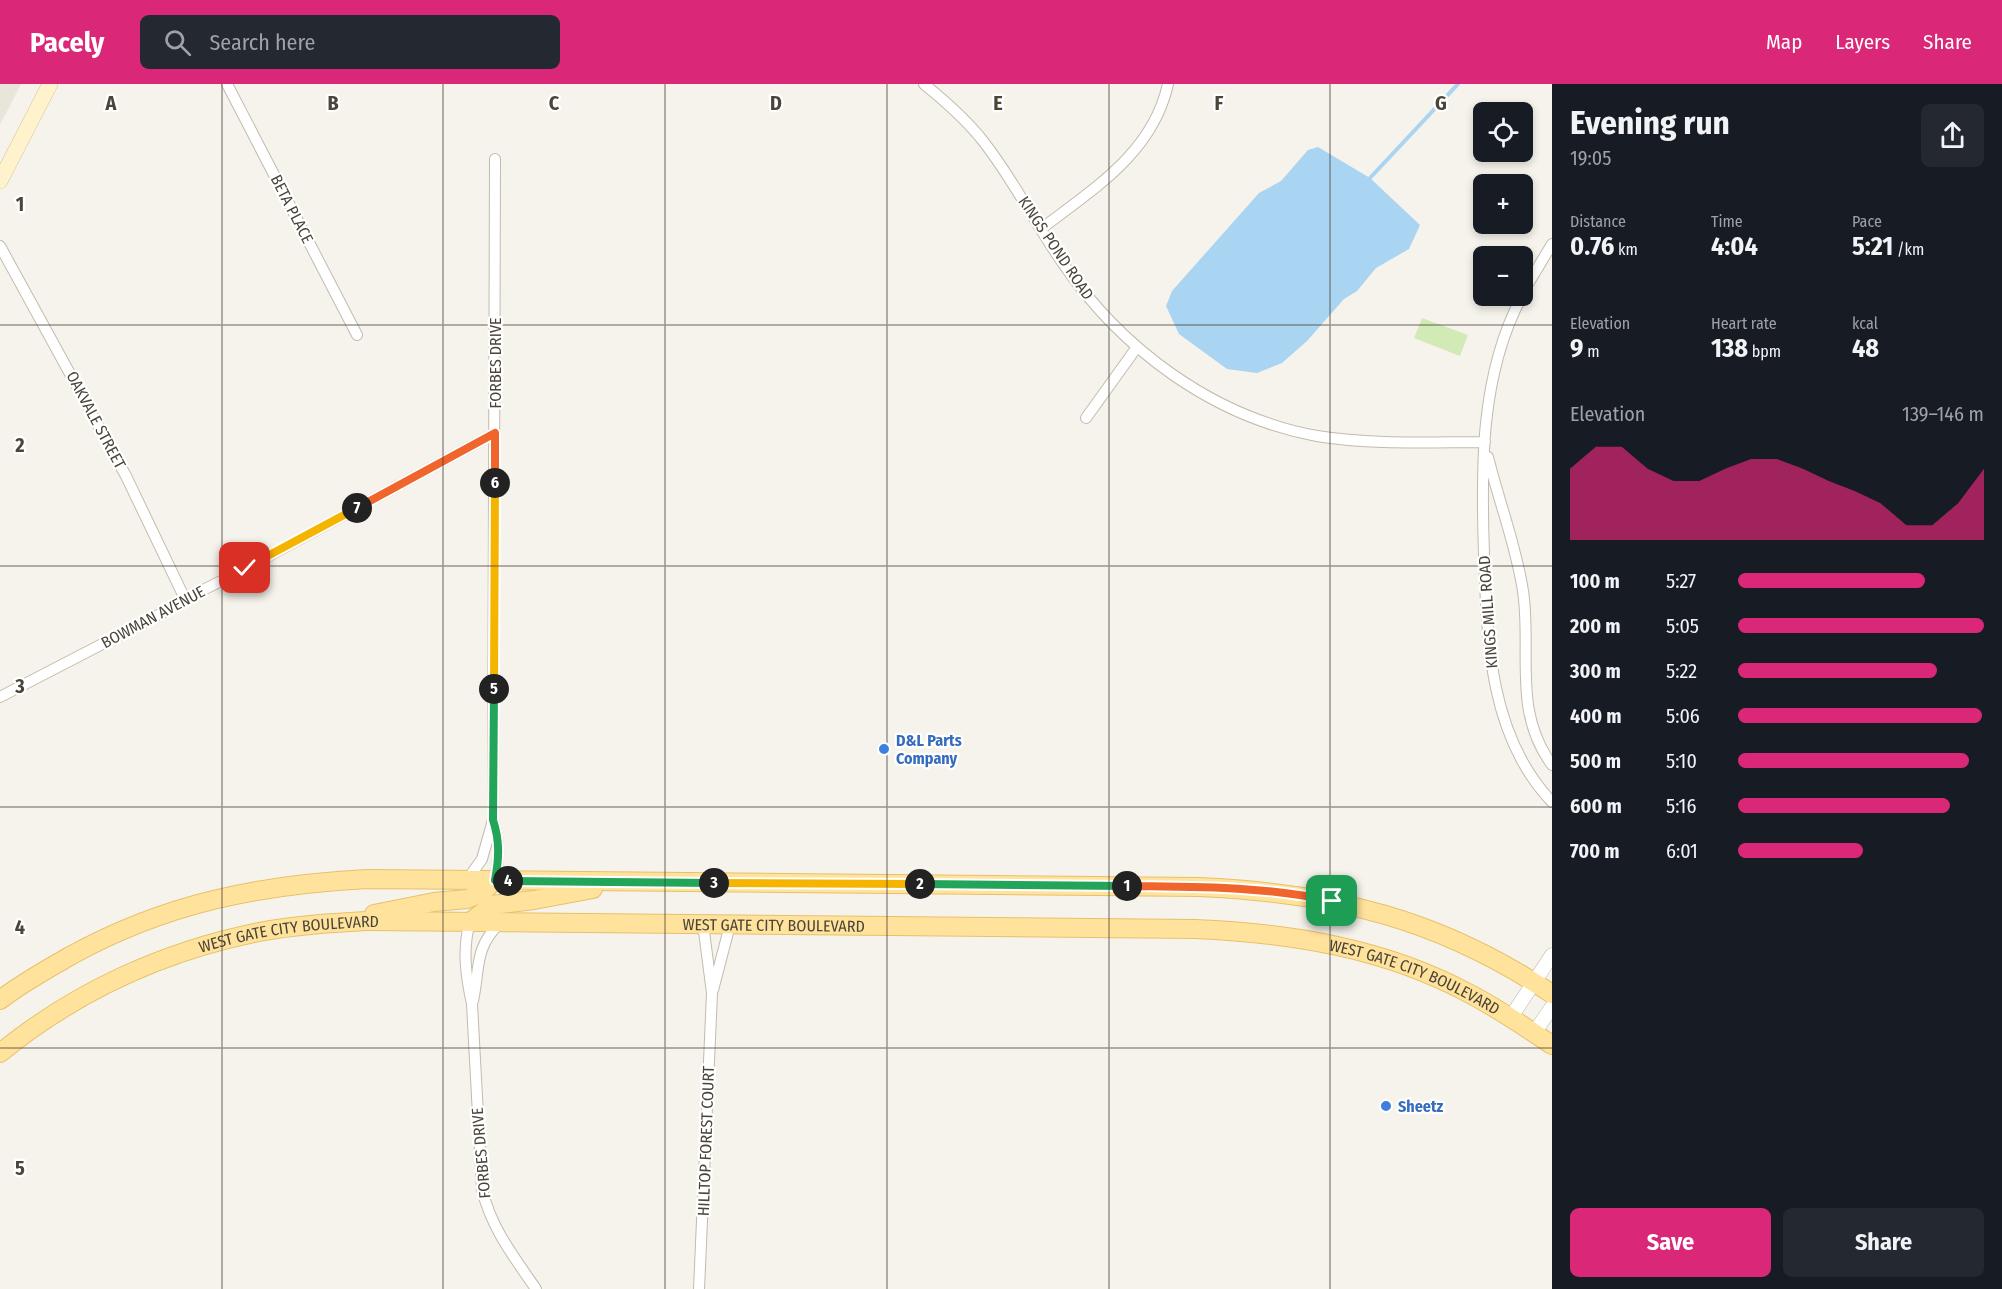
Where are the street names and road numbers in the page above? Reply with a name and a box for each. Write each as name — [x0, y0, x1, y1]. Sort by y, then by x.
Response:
street label: BETA PLACE — [267, 172, 317, 246]
street label: KINGS POND ROAD — [1014, 193, 1098, 303]
street label: FORBES DRIVE — [486, 317, 505, 409]
street label: OAKVALE STREET — [62, 368, 130, 472]
street label: KINGS MILL ROAD — [1475, 555, 1501, 669]
street label: BOWMAN AVENUE — [98, 582, 208, 652]
street label: WEST GATE CITY BOULEVARD — [196, 911, 379, 956]
street label: WEST GATE CITY BOULEVARD — [682, 915, 865, 935]
street label: WEST GATE CITY BOULEVARD — [1327, 935, 1503, 1018]
street label: HILLTOP FOREST COURT — [694, 1065, 718, 1217]
street label: FORBES DRIVE — [468, 1107, 494, 1199]

